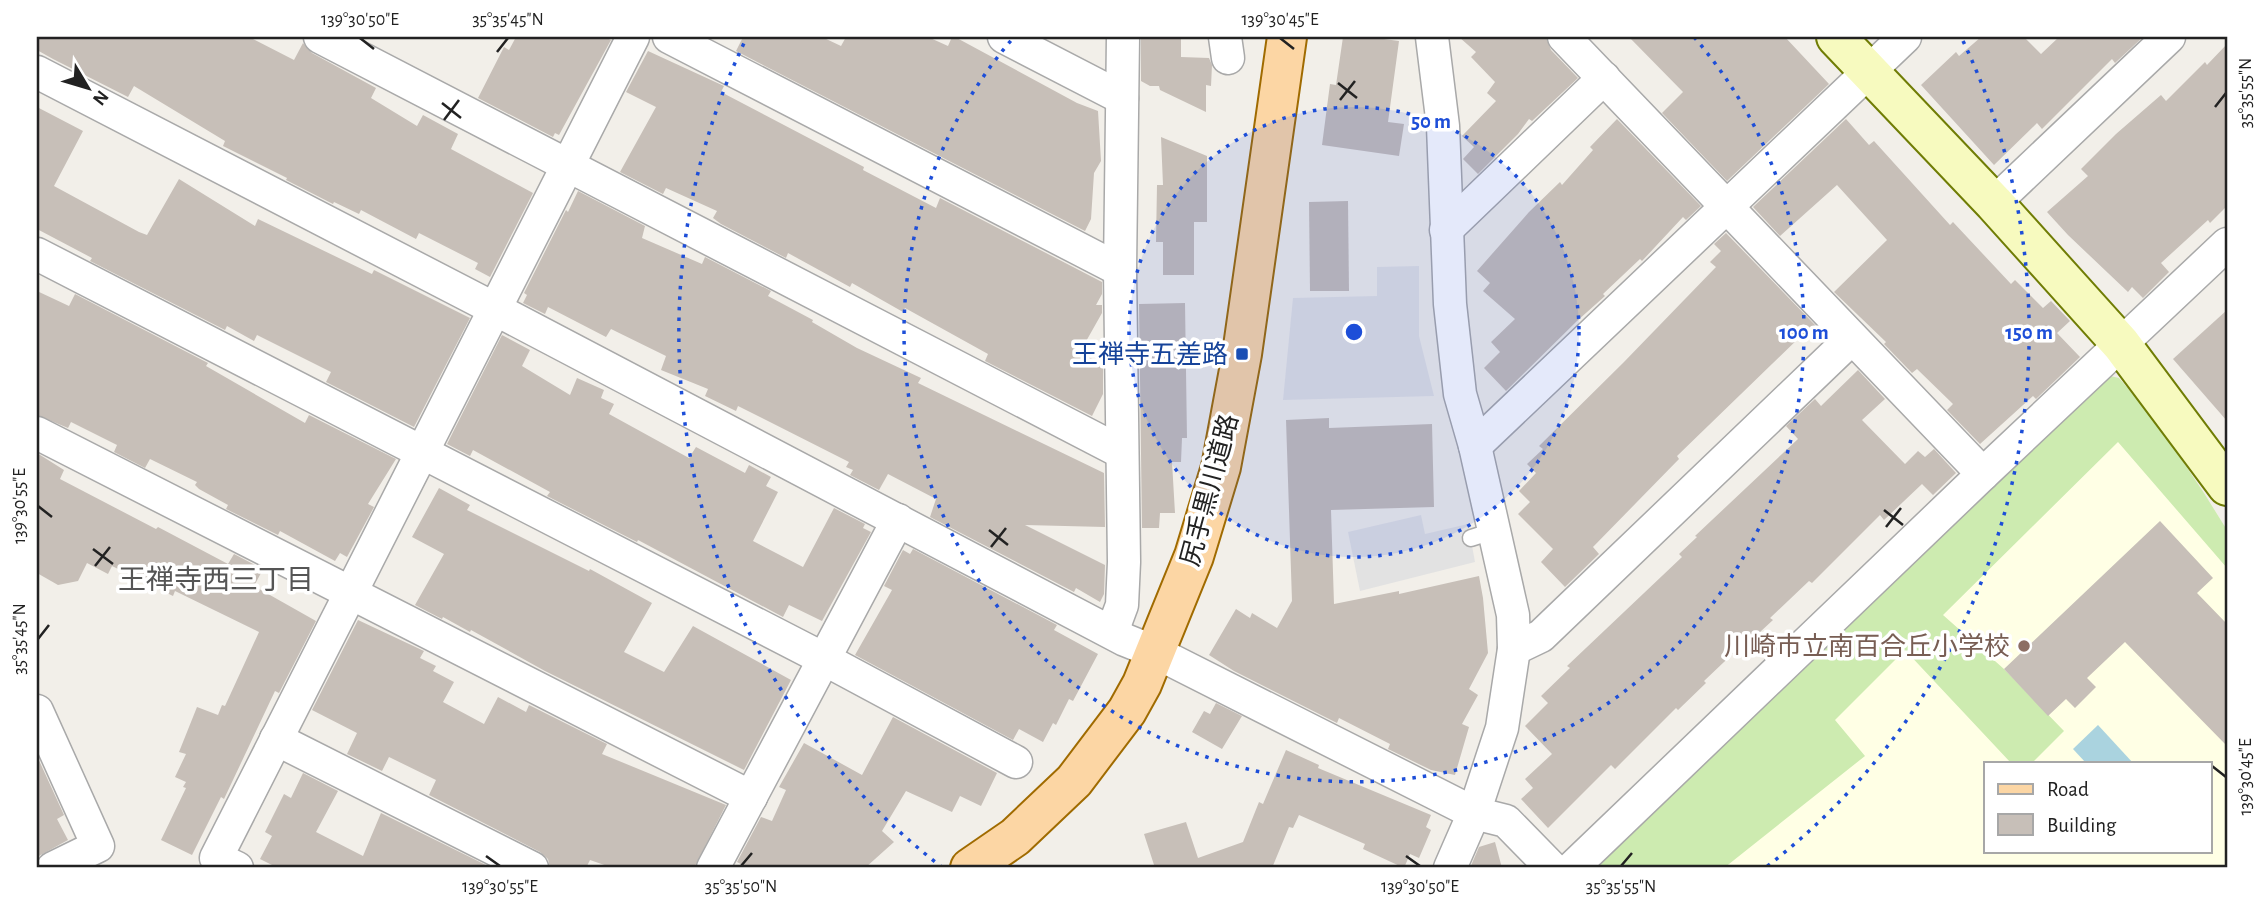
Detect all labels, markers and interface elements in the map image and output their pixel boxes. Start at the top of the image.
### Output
text: 139°30'50"E [321,11,399,29]
text: 35°35'45"N [472,11,544,29]
text: 139°30'45"E [1241,11,1319,29]
north arrow [52,52,122,122]
text: 35°35'55"N [2237,58,2255,128]
text: N [89,86,112,109]
text: 50 m [1411,111,1451,132]
centre of rings [1342,320,1366,344]
text: 100 m [1779,322,1829,343]
text: 150 m [2005,322,2053,343]
place label: 王禅寺五差路 [1072,340,1228,368]
marker: 王禅寺五差路 [1234,346,1250,362]
street label: 尻手黒川道路 [1176,411,1243,569]
text: 139°30'55"E [11,468,29,544]
district label: 王禅寺西三丁目 [118,565,314,595]
text: 35°35'45"N [11,603,29,675]
place label: 川崎市立南百合丘小学校 [1724,632,2010,660]
marker: 川崎市立南百合丘小学校 [2016,638,2032,654]
text: 139°30'45"E [2237,738,2255,816]
legend [1984,762,2212,852]
text: Road [2047,779,2089,800]
text: Building [2047,815,2117,836]
text: 139°30'55"E [462,878,538,896]
text: 35°35'50"N [705,878,777,896]
text: 139°30'50"E [1381,878,1459,896]
text: 35°35'55"N [1586,878,1656,896]

